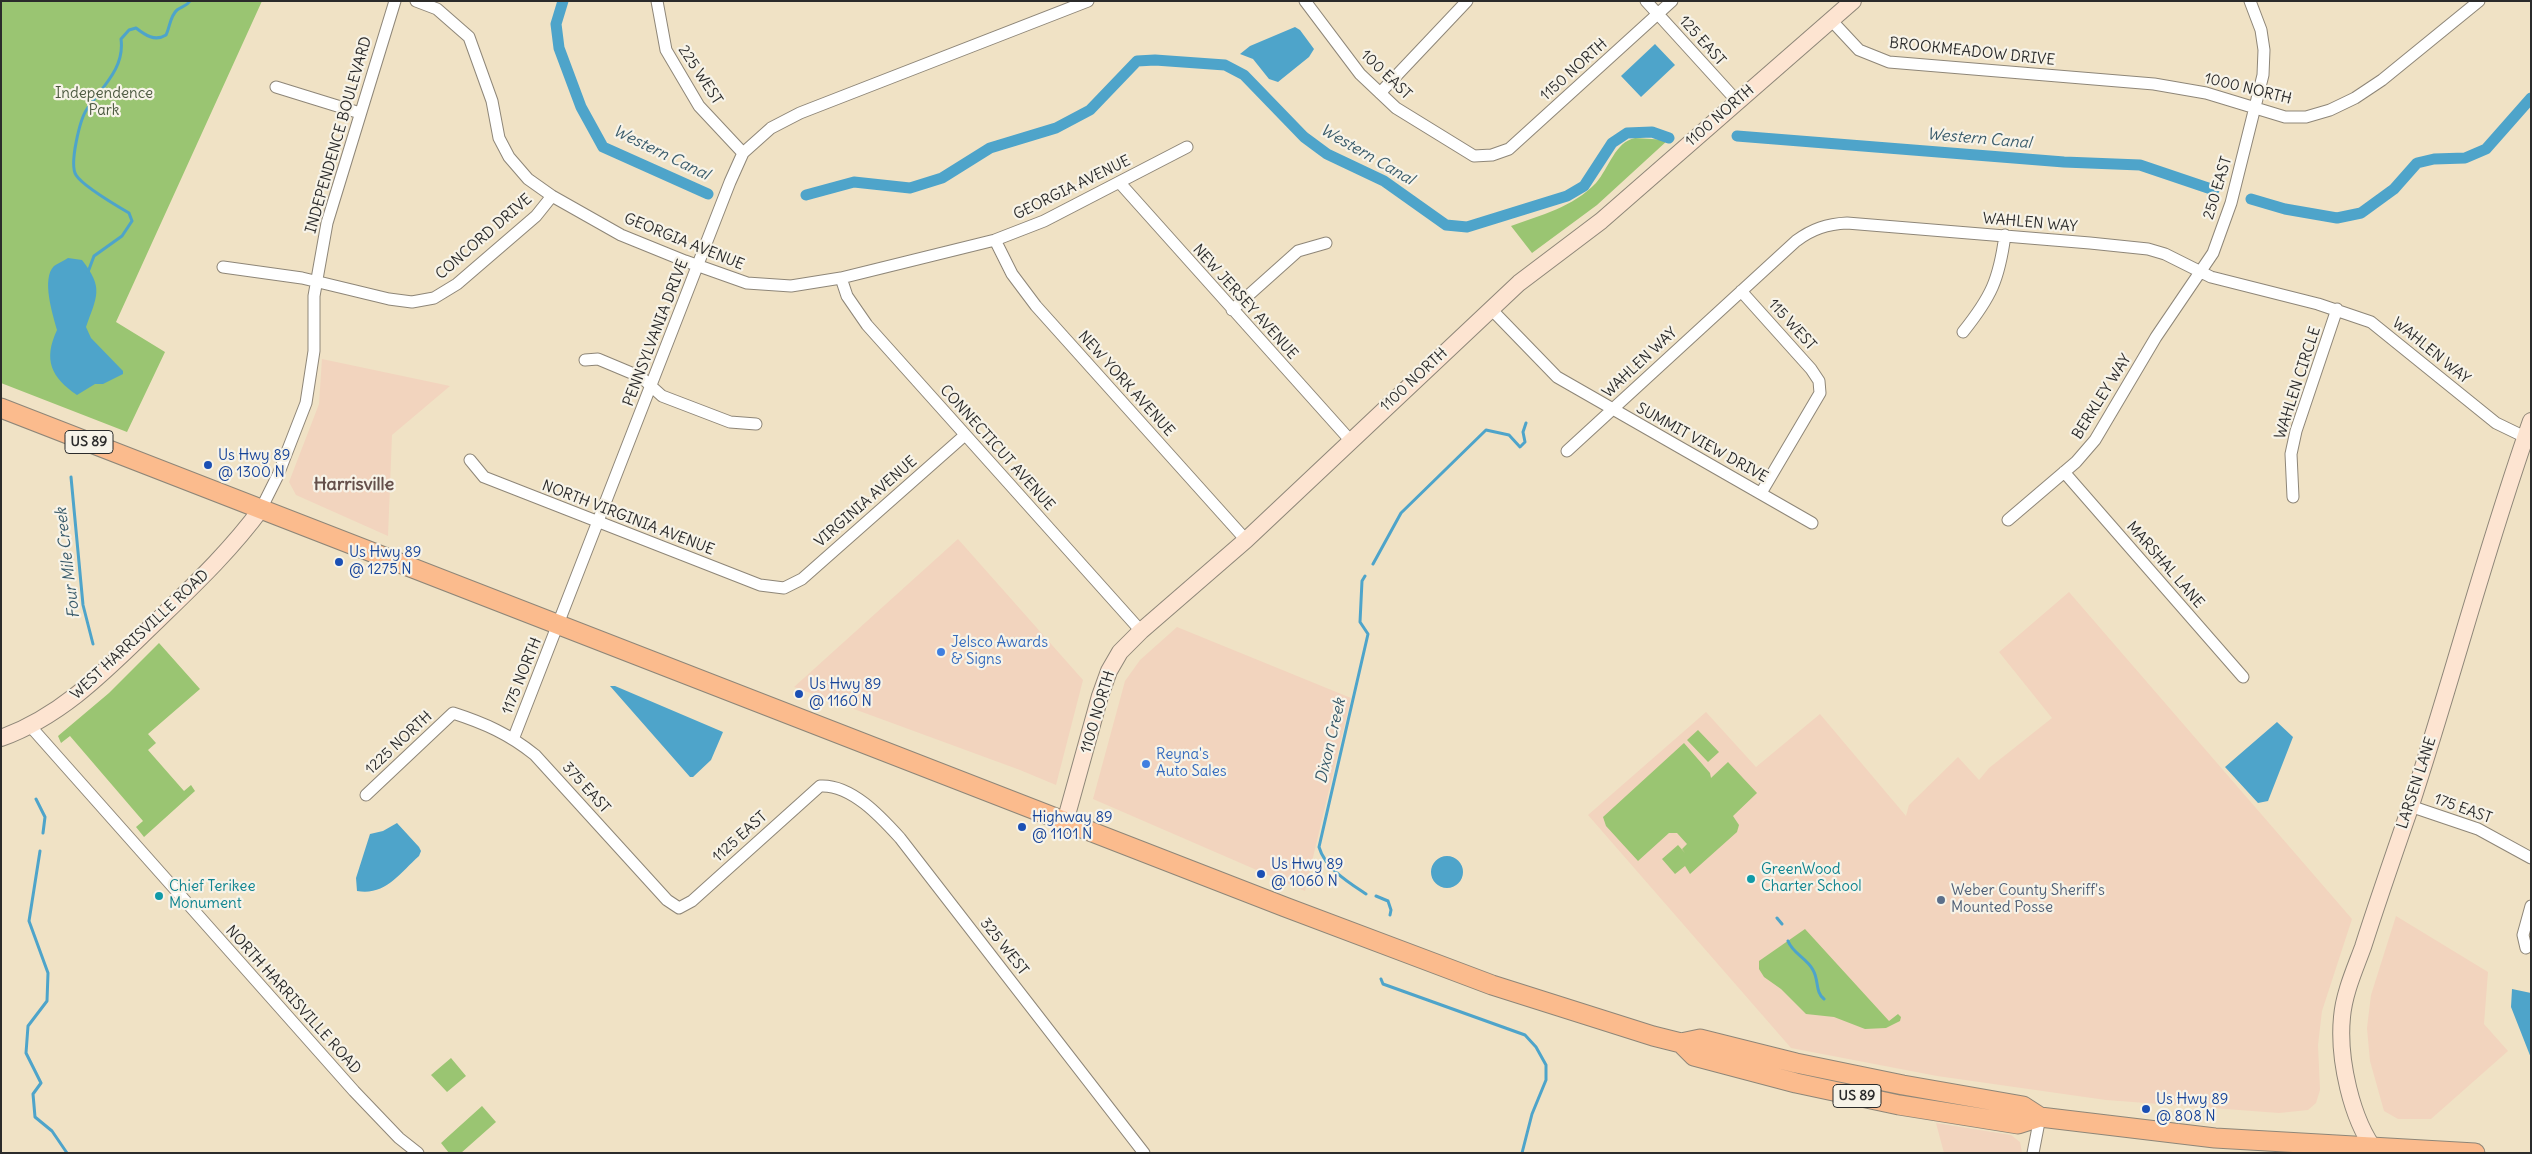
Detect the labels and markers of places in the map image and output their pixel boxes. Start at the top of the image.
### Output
place label: Us Hwy 89 @ 1300 N [218,447,290,482]
marker: Us Hwy 89 @ 1300 N [202,459,214,471]
place label: Us Hwy 89 @ 1275 N [349,544,421,579]
marker: Us Hwy 89 @ 1275 N [333,556,345,568]
place label: Jelsco Awards & Signs [951,634,1048,669]
marker: Jelsco Awards & Signs [935,646,947,658]
place label: Us Hwy 89 @ 1160 N [809,676,881,711]
marker: Us Hwy 89 @ 1160 N [793,688,805,700]
place label: Reyna's Auto Sales [1156,746,1227,781]
marker: Reyna's Auto Sales [1140,758,1152,770]
place label: Highway 89 @ 1101 N [1032,809,1113,844]
marker: Highway 89 @ 1101 N [1016,821,1028,833]
place label: Us Hwy 89 @ 1060 N [1271,856,1343,891]
place label: GreenWood Charter School [1761,861,1862,896]
marker: Us Hwy 89 @ 1060 N [1255,868,1267,880]
marker: GreenWood Charter School [1745,873,1757,885]
place label: Chief Terikee Monument [169,878,256,913]
place label: Weber County Sheriff's Mounted Posse [1951,882,2105,917]
marker: Chief Terikee Monument [153,890,165,902]
marker: Weber County Sheriff's Mounted Posse [1935,894,1947,906]
place label: Us Hwy 89 @ 808 N [2156,1091,2228,1126]
marker: Us Hwy 89 @ 808 N [2140,1103,2152,1115]

